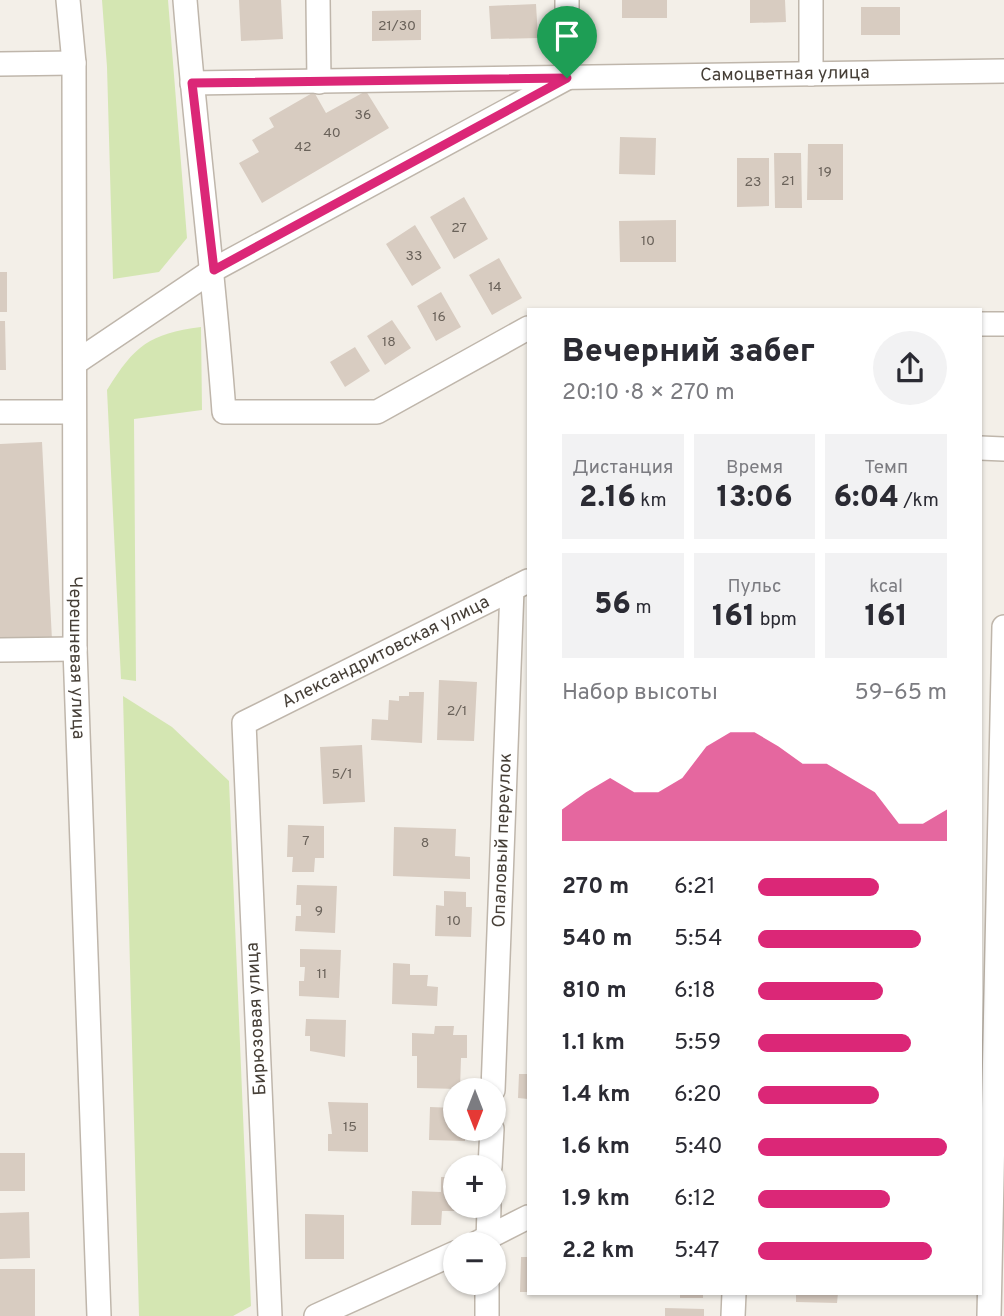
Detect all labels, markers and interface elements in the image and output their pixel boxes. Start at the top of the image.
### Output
pin [537,6,597,78]
icon: arrive [548,17,586,55]
house number: 21/30 [378,18,416,35]
street label: Самоцветная улица [700,61,870,87]
house number: 36 [355,107,371,124]
house number: 40 [323,125,341,142]
house number: 42 [294,139,312,156]
house number: 19 [818,164,832,181]
house number: 21 [781,173,795,190]
house number: 23 [745,174,762,191]
house number: 27 [451,220,467,237]
house number: 10 [641,233,655,250]
house number: 33 [406,248,422,265]
house number: 14 [488,279,502,296]
house number: 16 [432,309,446,326]
button: share [873,331,947,405]
text: Вечерний забег [562,333,815,373]
house number: 18 [382,334,396,351]
text: 20:10 · 8 × 270 m [562,379,735,408]
text: Дистанция [572,456,673,480]
text: Время [726,456,783,480]
text: Темп [864,456,908,480]
text: 2.16 [579,480,636,517]
text: 13:06 [716,480,793,517]
text: 6:04 [833,480,899,517]
text: km [636,489,667,513]
text: /km [899,489,939,513]
text: Пульс [727,575,782,599]
text: kcal [869,575,903,599]
street label: Черешневая улица [63,576,90,740]
text: 56 [594,587,631,624]
street label: Александритовская улица [278,591,493,714]
text: m [631,596,652,620]
text: 161 [712,599,755,636]
text: 161 [865,599,908,636]
text: bpm [755,608,797,632]
text: Набор высоты [562,679,718,708]
text: 59–65 m [855,679,947,708]
house number: 2/1 [447,703,467,720]
street label: Опаловый переулок [488,752,517,928]
house number: 5/1 [332,766,352,783]
house number: 7 [302,833,310,850]
house number: 8 [421,835,429,852]
text: 270 m [562,873,629,902]
text: 6:21 [674,873,716,902]
house number: 9 [315,903,323,920]
house number: 10 [447,913,461,930]
text: 540 m [562,925,632,954]
text: 5:54 [674,925,722,954]
street label: Бирюзовая улица [242,942,272,1096]
house number: 11 [317,966,327,983]
text: 810 m [562,977,627,1006]
text: 6:18 [674,977,716,1006]
text: 1.1 km [562,1029,625,1058]
text: 5:59 [674,1029,721,1058]
north arrow [443,1078,506,1141]
map controls [443,1078,506,1295]
text: 1.4 km [562,1081,630,1110]
text: 6:20 [674,1081,722,1110]
house number: 15 [343,1119,357,1136]
text: 1.6 km [562,1133,630,1162]
text: 5:40 [674,1133,723,1162]
button: + [443,1155,506,1218]
text: 1.9 km [562,1185,630,1214]
text: 6:12 [674,1185,716,1214]
button: − [443,1232,506,1295]
text: 2.2 km [562,1237,635,1266]
text: 5:47 [674,1237,720,1266]

